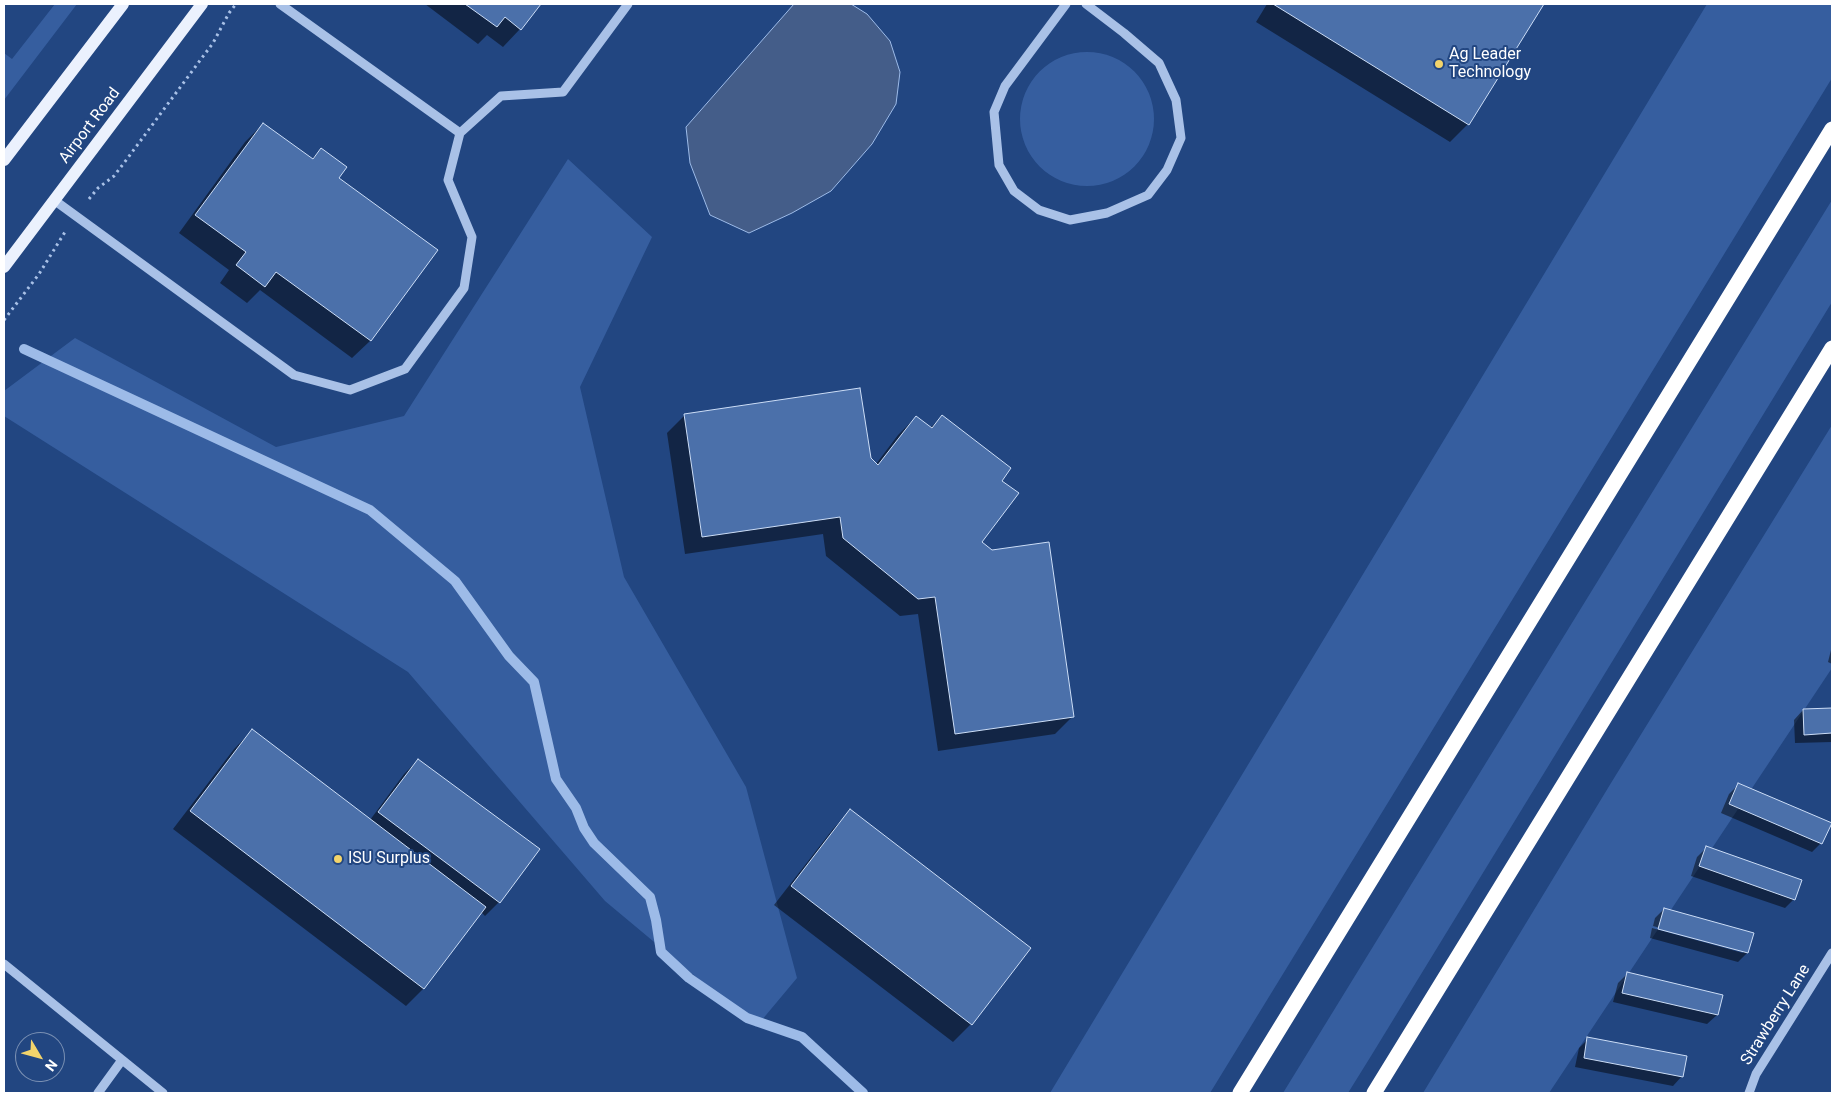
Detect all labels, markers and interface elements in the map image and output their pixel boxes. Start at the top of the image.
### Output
place label: Ag Leader Technology [1449,45,1531,83]
marker: Ag Leader Technology [1433,58,1445,70]
street label: Airport Road [55,84,125,168]
place label: ISU Surplus [348,849,430,869]
marker: ISU Surplus [332,853,344,865]
street label: Strawberry Lane [1737,961,1815,1069]
north arrow [15,1032,65,1082]
text: N [42,1057,61,1074]

